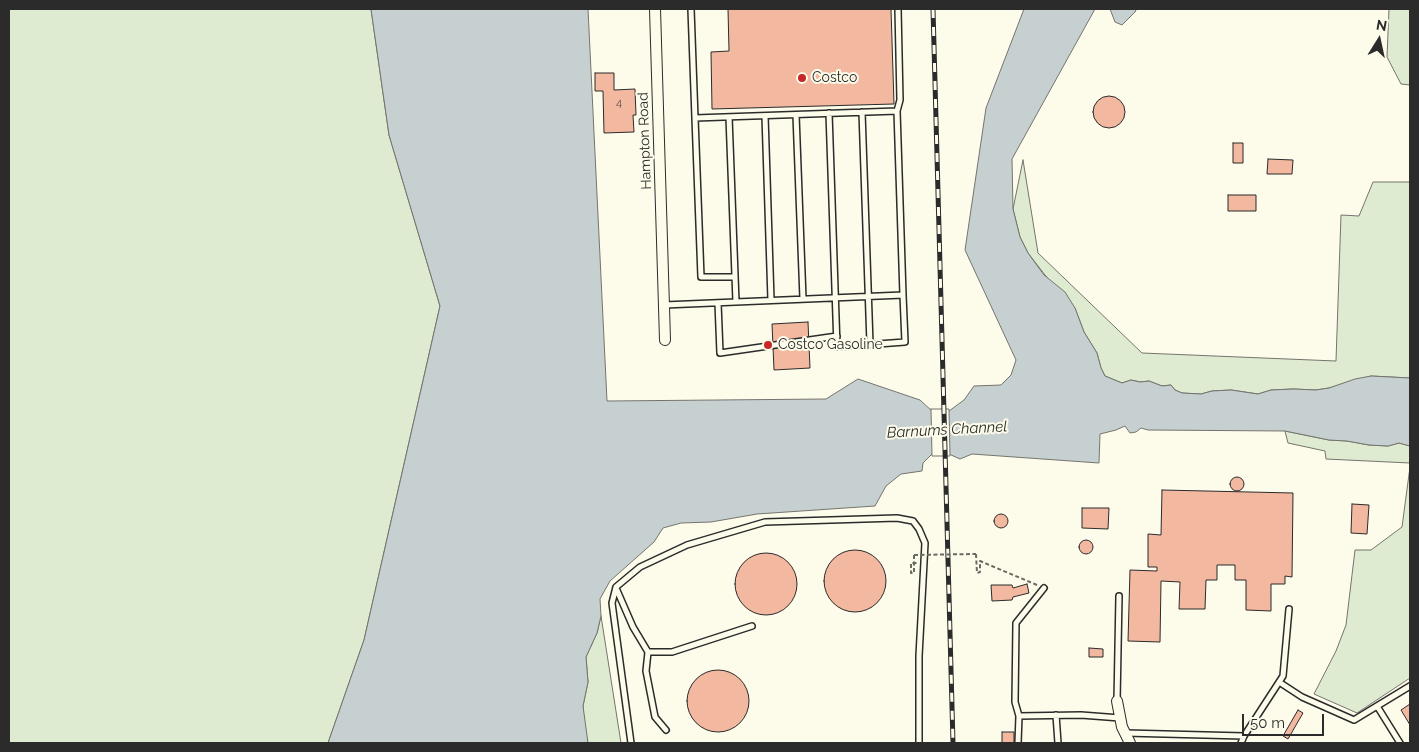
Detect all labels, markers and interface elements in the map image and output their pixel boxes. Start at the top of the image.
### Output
north arrow [1354,15,1404,65]
text: N [1375,16,1388,34]
place label: Costco [812,70,857,86]
marker: Costco [796,72,808,84]
street label: Hampton Road [635,92,655,190]
house number: 4 [616,96,622,110]
place label: Costco Gasoline [778,337,883,353]
marker: Costco Gasoline [762,339,774,351]
water label: Barnums Channel [886,418,1008,442]
scale bar [1244,704,1326,736]
text: 50 m [1250,714,1285,732]

